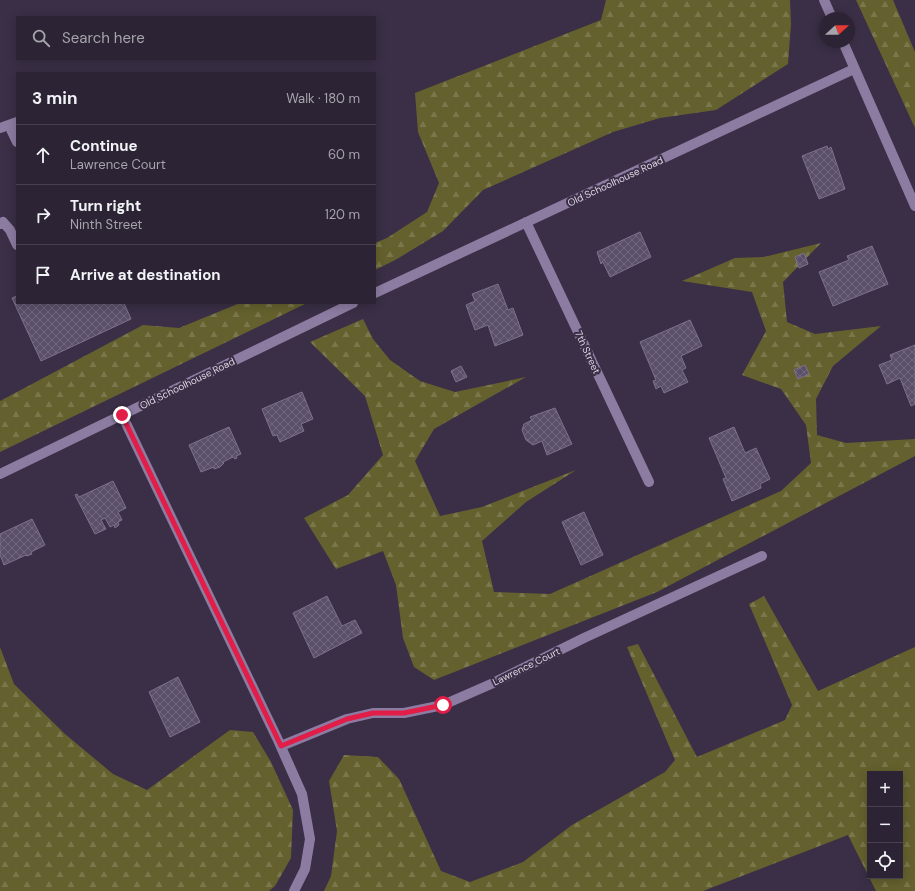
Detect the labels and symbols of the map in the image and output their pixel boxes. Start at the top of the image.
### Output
north arrow [819,12,855,48]
street label: Old Schoolhouse Road [565,154,665,209]
street label: 7th Street [572,329,603,376]
street label: Old Schoolhouse Road [137,355,237,412]
route end [113,406,131,424]
street label: Lawrence Court [490,644,562,688]
route start [434,696,452,714]

